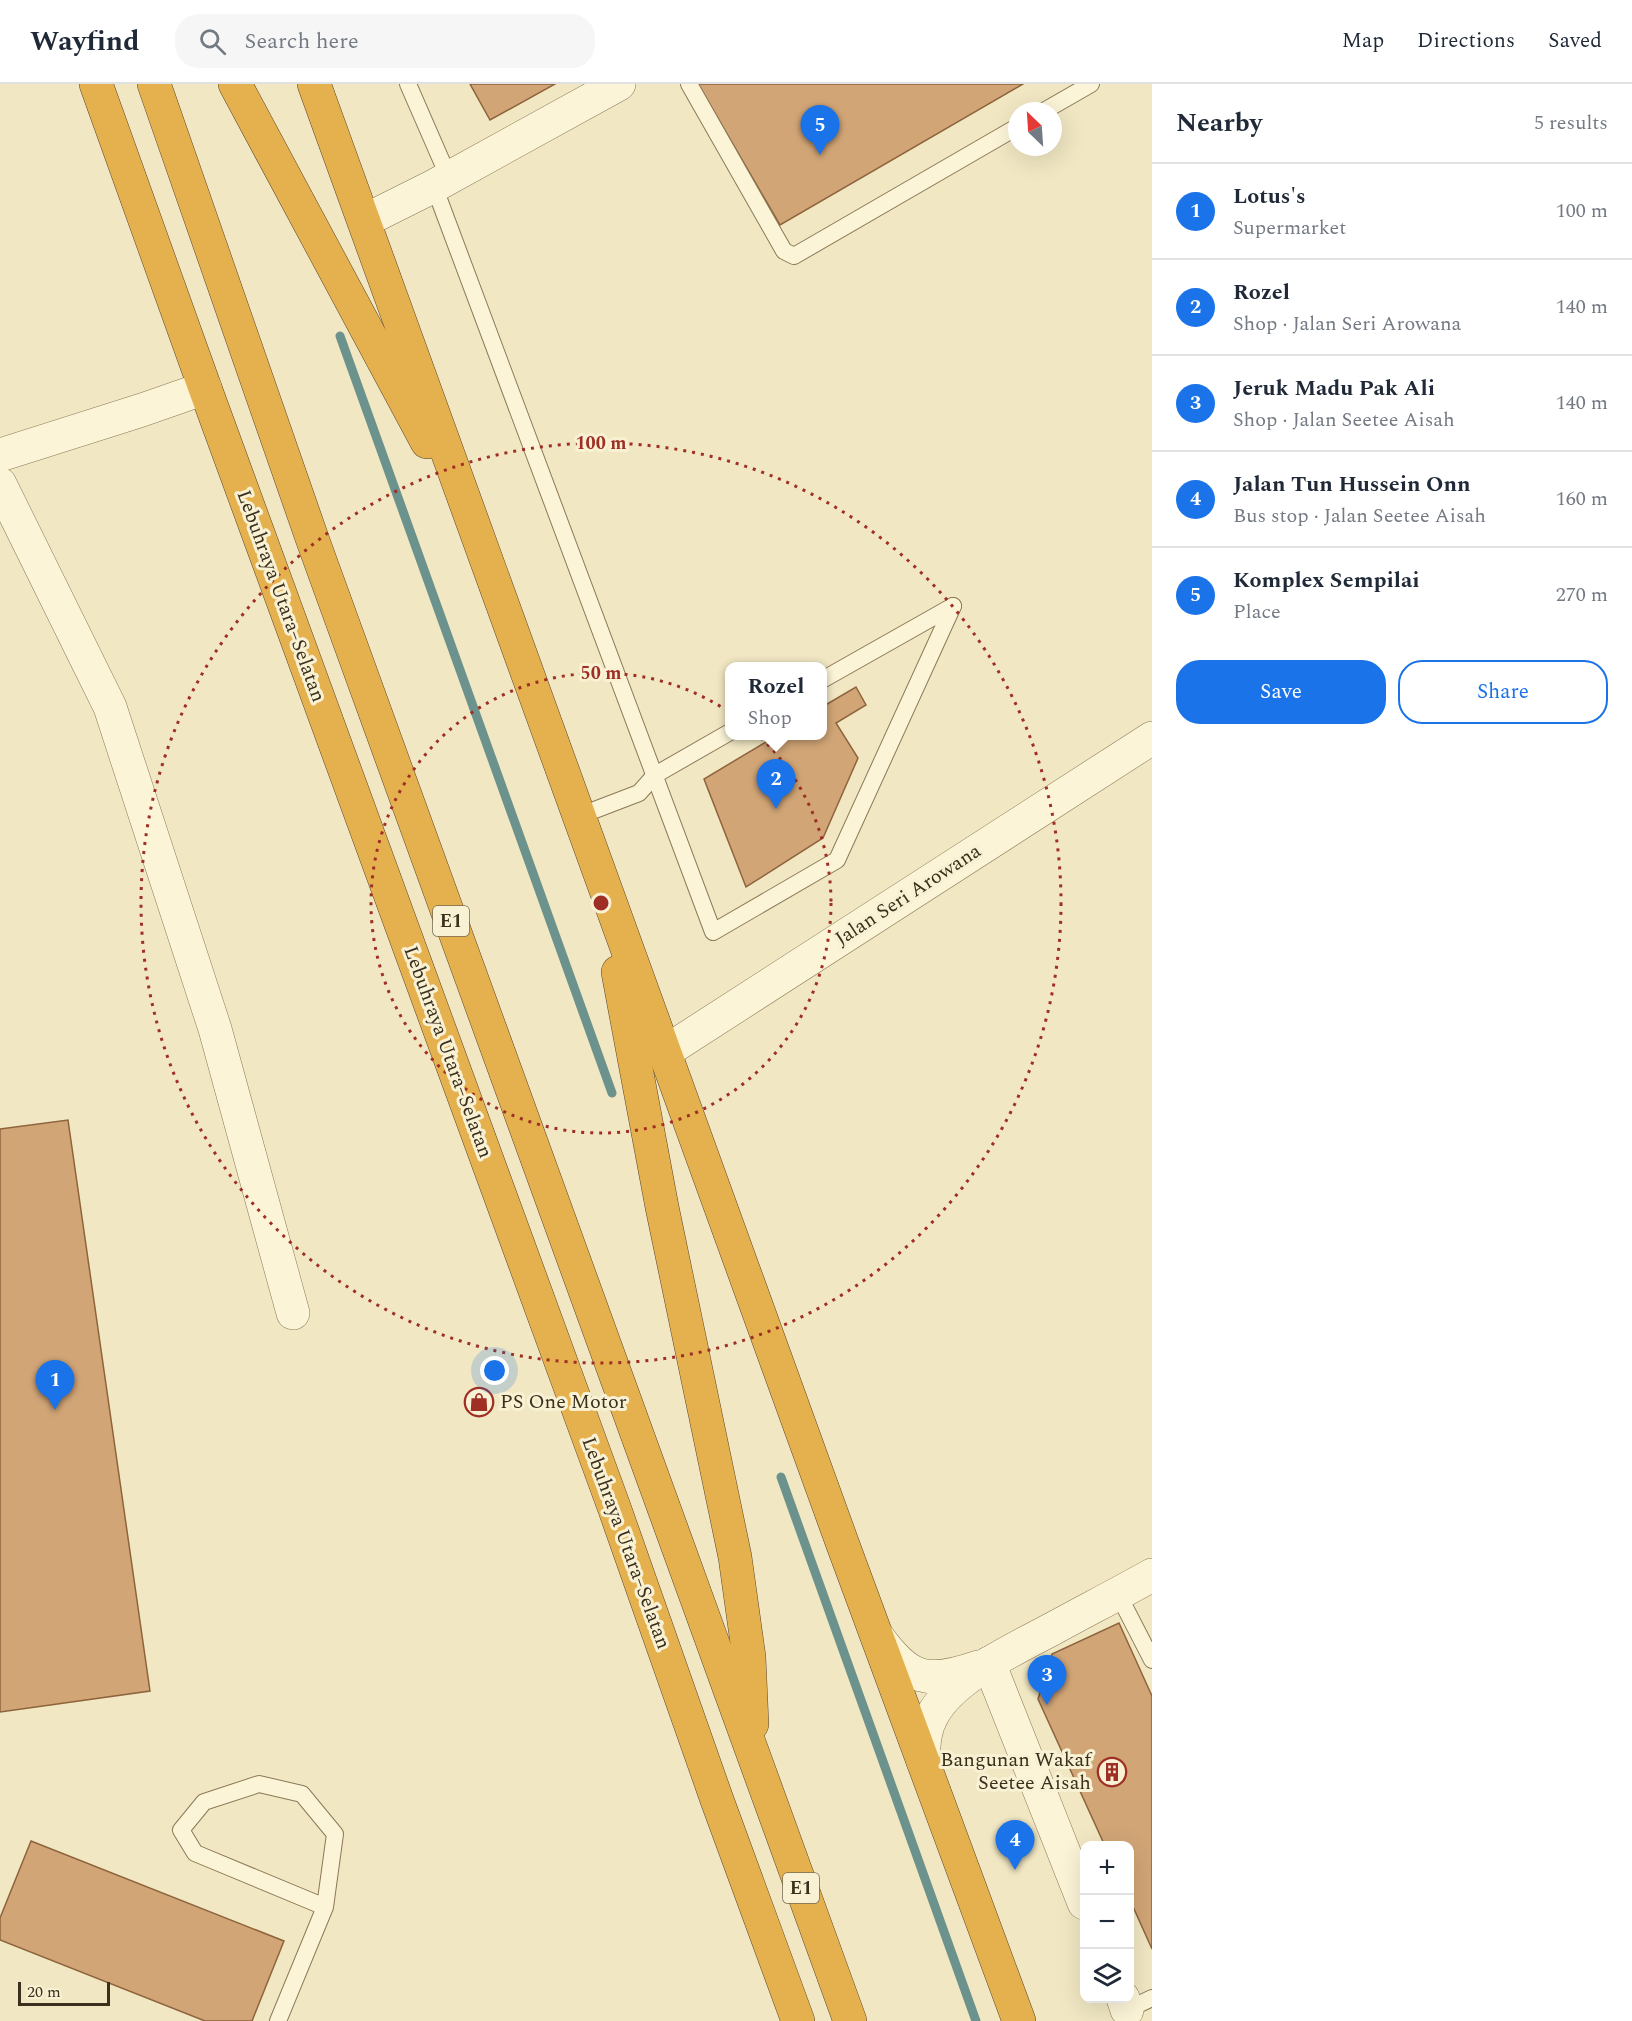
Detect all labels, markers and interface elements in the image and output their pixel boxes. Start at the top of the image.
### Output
search box [175,14,595,68]
text: Wayfind [30,20,139,63]
icon: search [196,25,229,58]
text: Search here [244,25,359,58]
text: Map [1342,25,1384,57]
text: Directions [1417,25,1515,57]
text: Saved [1548,25,1602,57]
north arrow [1008,102,1062,156]
text: Nearby [1176,103,1262,143]
pin: 5 [800,106,840,155]
text: 5 results [1534,108,1608,138]
text: Lotus's [1233,180,1306,213]
text: 1 [1190,196,1201,226]
text: 100 m [1556,196,1608,226]
text: Supermarket [1233,213,1346,243]
text: Rozel [1233,276,1290,309]
text: 2 [1190,292,1201,322]
text: 140 m [1556,292,1608,322]
text: Shop · Jalan Seri Arowana [1233,309,1461,339]
text: Jeruk Madu Pak Ali [1233,372,1435,405]
text: 3 [1190,388,1201,418]
text: 140 m [1556,388,1608,418]
text: Shop · Jalan Seetee Aisah [1233,405,1455,435]
text: 100 m [575,430,627,457]
text: Jalan Tun Hussein Onn [1233,468,1471,501]
text: 4 [1190,484,1201,514]
text: 160 m [1556,484,1608,514]
street label: Lebuhraya Utara–Selatan [229,486,333,706]
text: Bus stop · Jalan Seetee Aisah [1233,501,1486,531]
text: Komplex Sempilai [1233,564,1420,597]
text: 5 [1190,580,1201,610]
text: 270 m [1556,580,1608,610]
text: Place [1233,597,1281,627]
text: 50 m [581,660,621,687]
button: Save [1176,660,1386,724]
button: Share [1398,660,1608,724]
popup [725,662,827,740]
text: Rozel [748,670,804,703]
text: Shop [748,703,792,733]
pin: 2 [756,760,796,809]
street label: Jalan Seri Arowana [829,836,987,954]
centre of rings [591,893,611,913]
road number: E1 [433,906,469,936]
street label: Lebuhraya Utara–Selatan [396,942,500,1162]
your location [480,1356,509,1385]
pin: 1 [36,1360,74,1410]
shop icon: PS One Motor [463,1386,495,1418]
place label: PS One Motor [500,1387,627,1417]
street label: Lebuhraya Utara–Selatan [574,1433,678,1653]
pin: 3 [1028,1656,1066,1705]
place label: Bangunan Wakaf Seetee Aisah [940,1745,1093,1798]
building icon: Bangunan Wakaf Seetee Aisah [1096,1756,1128,1788]
pin: 4 [996,1820,1034,1870]
map controls [1080,1841,1134,2003]
button: + [1080,1841,1134,1895]
road number: E1 [783,1873,819,1903]
button: − [1080,1895,1134,1949]
button: layers [1080,1949,1134,2003]
scale bar [18,1979,110,2006]
text: 20 m [27,1980,61,2004]

